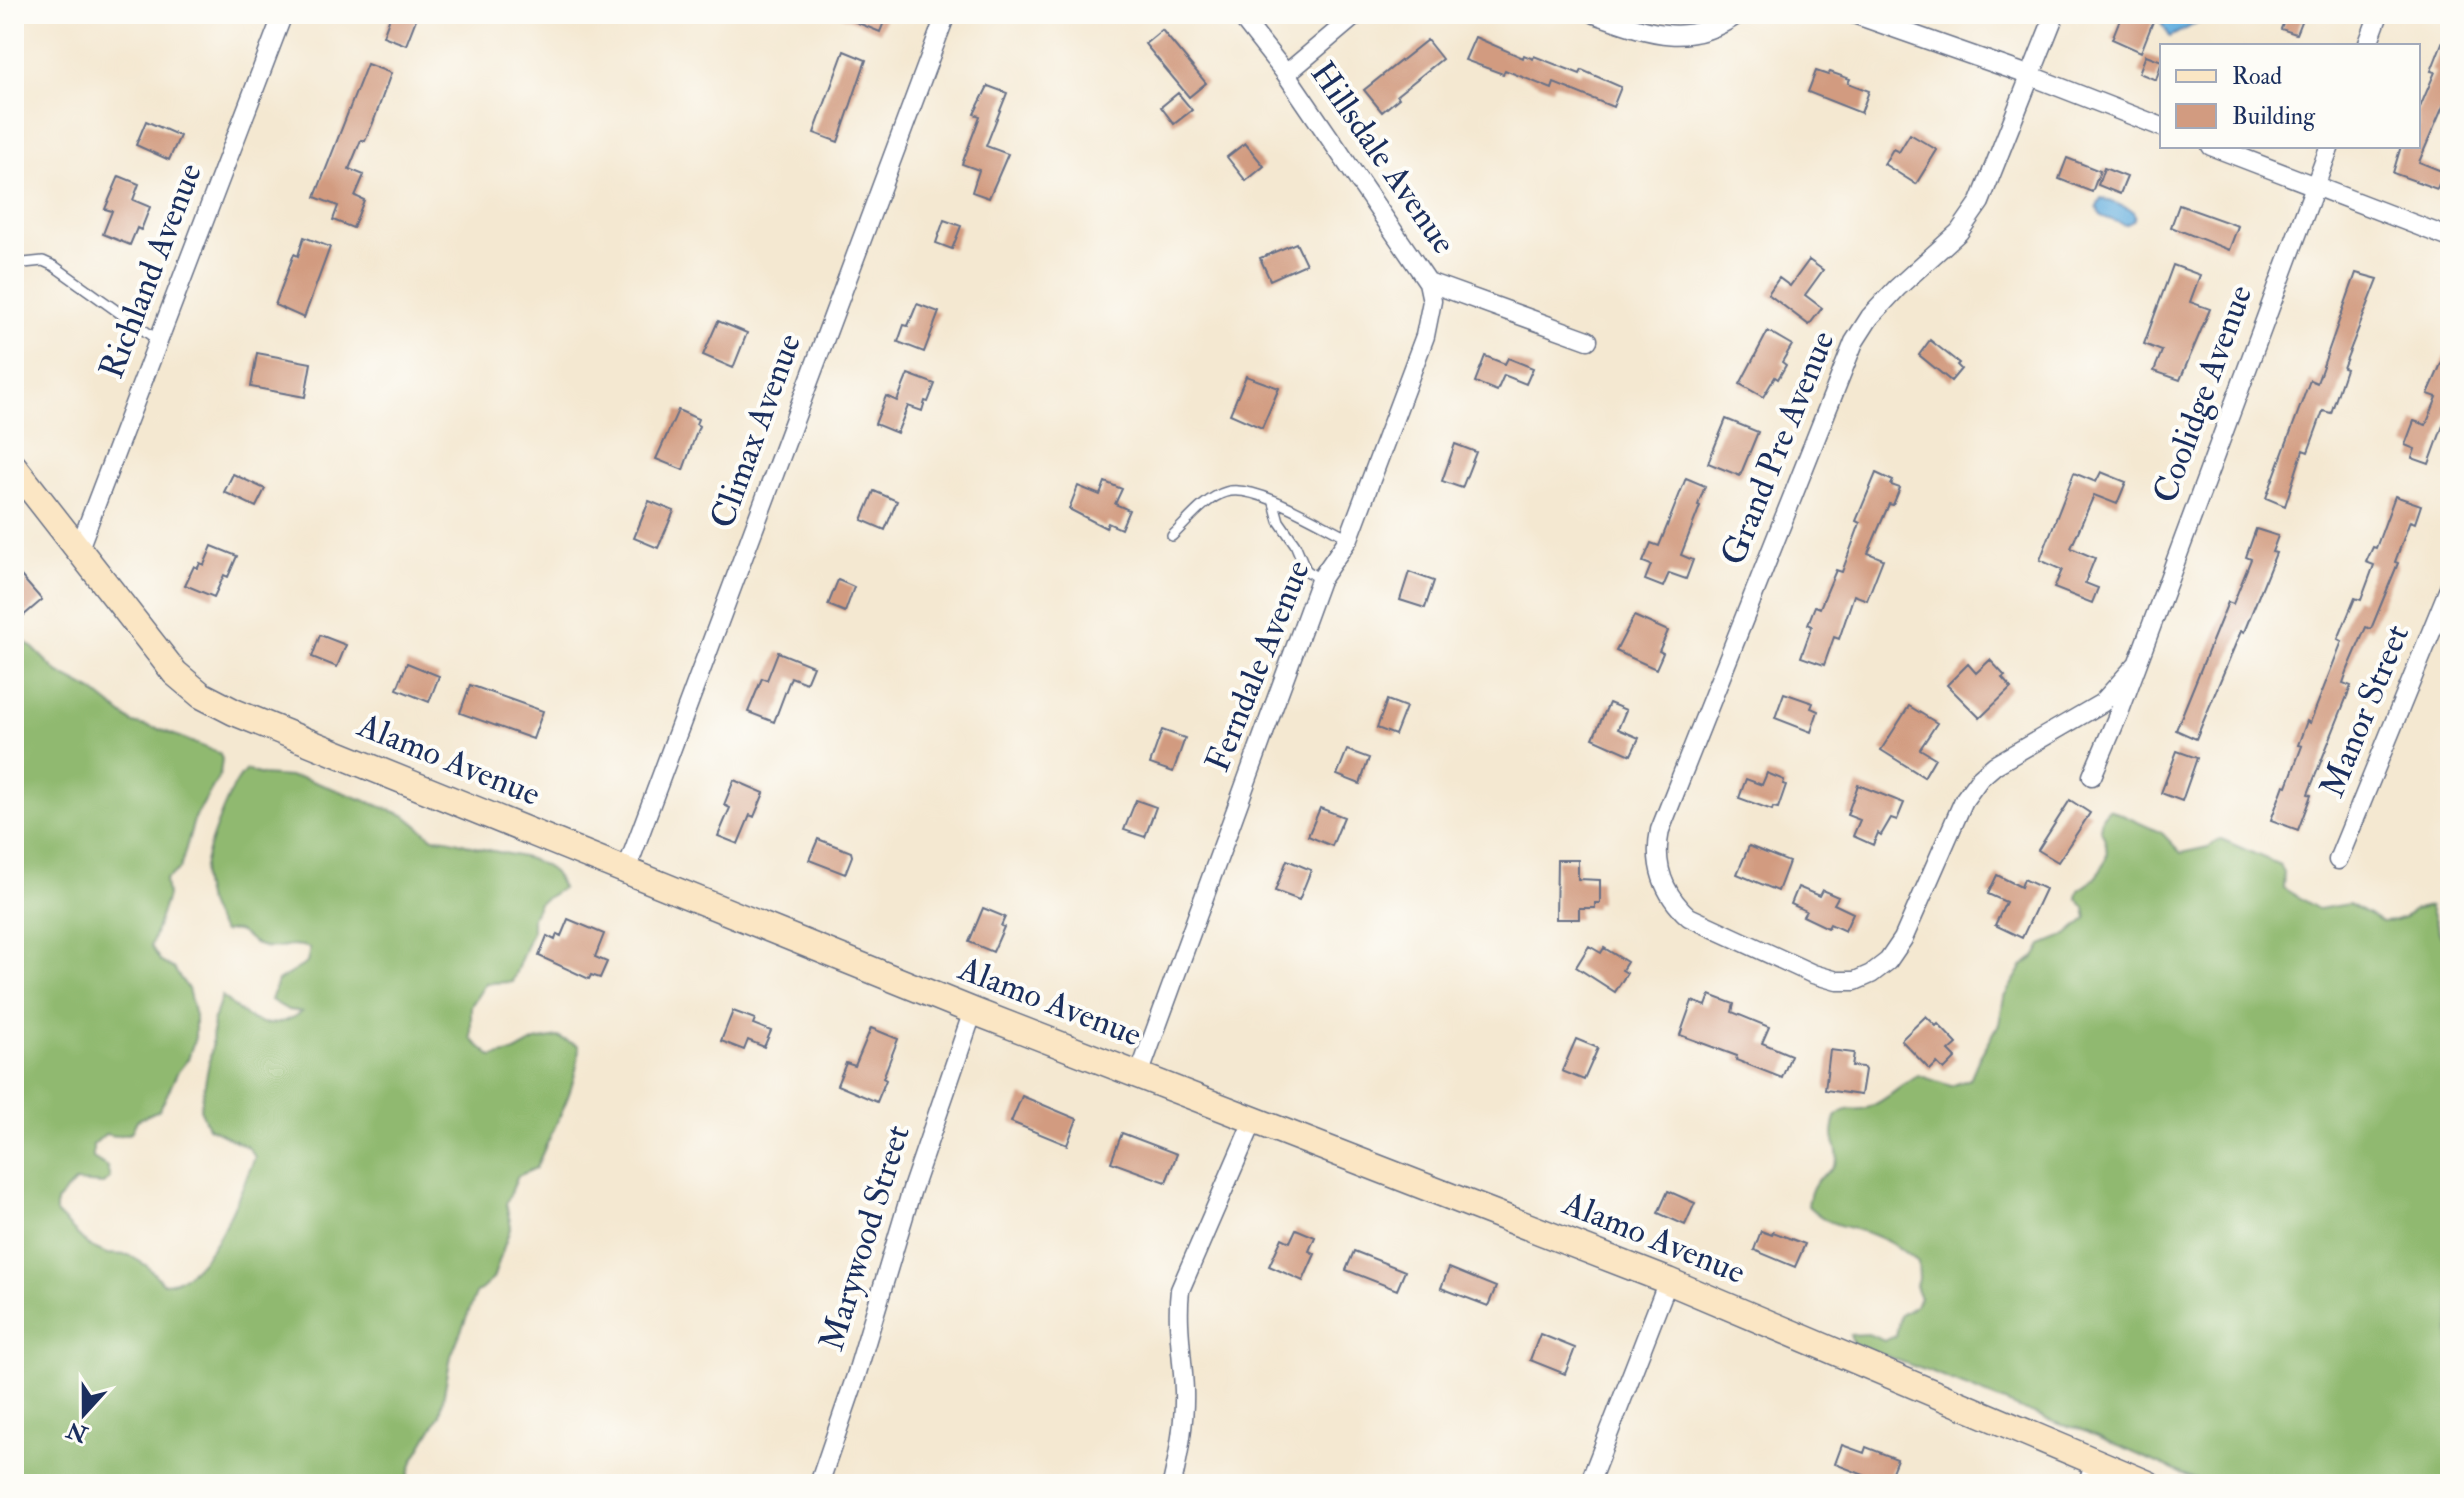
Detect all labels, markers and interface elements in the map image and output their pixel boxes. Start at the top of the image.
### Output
legend [2160,44,2420,148]
street label: Hillsdale Avenue [1301,53,1465,263]
text: Road [2232,61,2282,92]
text: Building [2232,101,2316,132]
street label: Richland Avenue [90,157,212,385]
street label: Coolidge Avenue [2144,279,2262,509]
street label: Grand Pre Avenue [1712,325,1844,571]
street label: Climax Avenue [701,328,811,534]
street label: Ferndale Avenue [1196,554,1320,778]
street label: Manor Street [2311,618,2419,804]
street label: Alamo Avenue [351,704,546,816]
street label: Alamo Avenue [952,947,1148,1057]
street label: Marywood Street [810,1120,920,1356]
street label: Alamo Avenue [1556,1182,1751,1294]
north arrow [44,1374,124,1454]
text: N [63,1415,92,1449]

